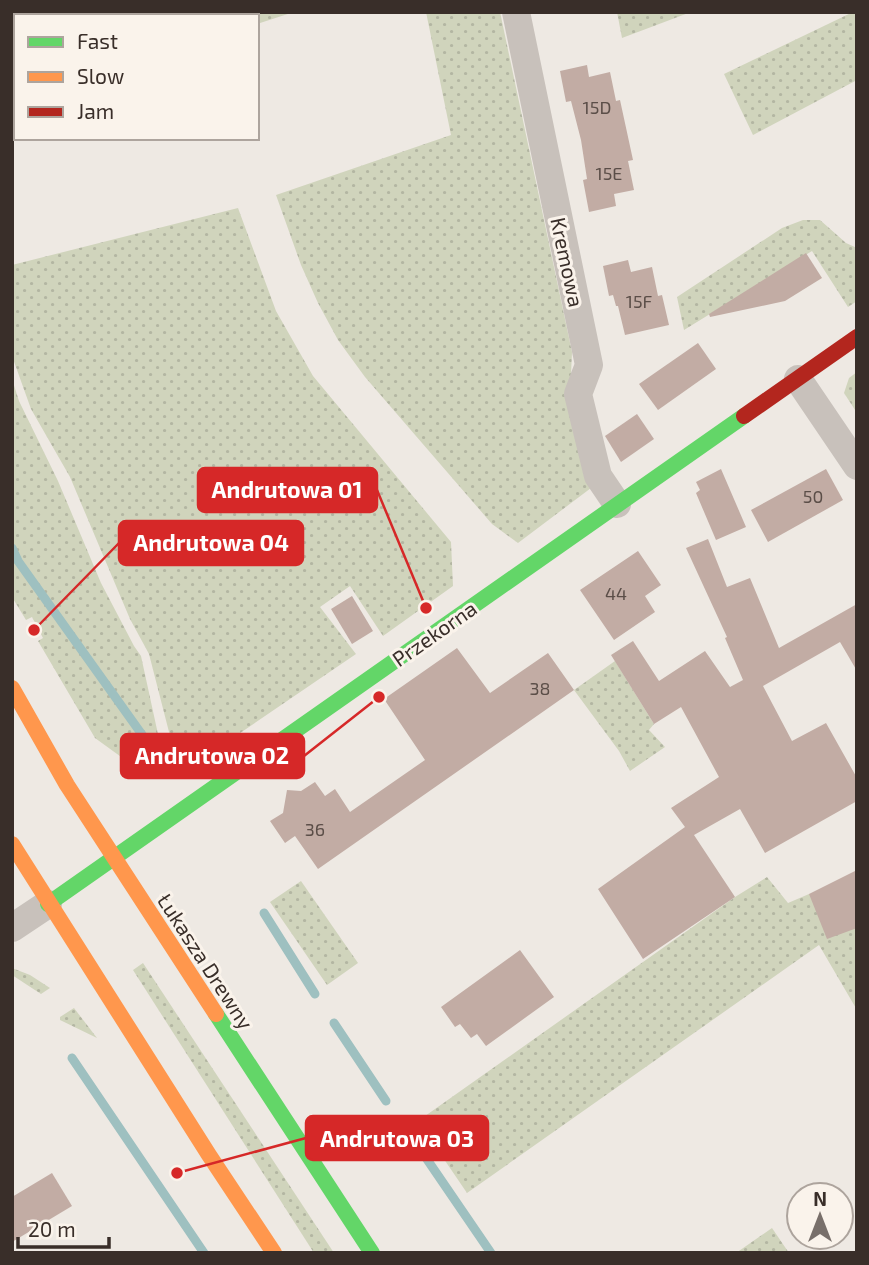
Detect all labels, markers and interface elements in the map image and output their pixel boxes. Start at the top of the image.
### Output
legend [14,14,259,140]
text: Fast [77,28,118,53]
text: Slow [77,63,124,88]
house number: 15D [583,96,611,118]
text: Jam [77,98,114,123]
house number: 15E [596,162,622,184]
street label: Kremowa [546,215,590,309]
house number: 15F [626,290,653,312]
callout: Andrutowa 01 [198,468,377,512]
text: Andrutowa 01 [212,475,362,503]
house number: 50 [803,485,823,507]
callout: Andrutowa 04 [119,521,303,565]
text: Andrutowa 04 [133,528,289,556]
house number: 44 [605,582,627,604]
street label: Przekorna [387,595,481,671]
house number: 38 [530,677,550,699]
callout: Andrutowa 02 [121,734,304,778]
text: Andrutowa 02 [135,741,289,769]
house number: 36 [305,818,325,840]
street label: Łukasza Drewny [153,888,259,1034]
callout: Andrutowa 03 [306,1116,488,1160]
text: Andrutowa 03 [320,1124,474,1152]
north arrow [785,1181,855,1251]
text: N [813,1187,827,1210]
scale bar [18,1206,108,1250]
text: 20 m [28,1216,76,1241]

